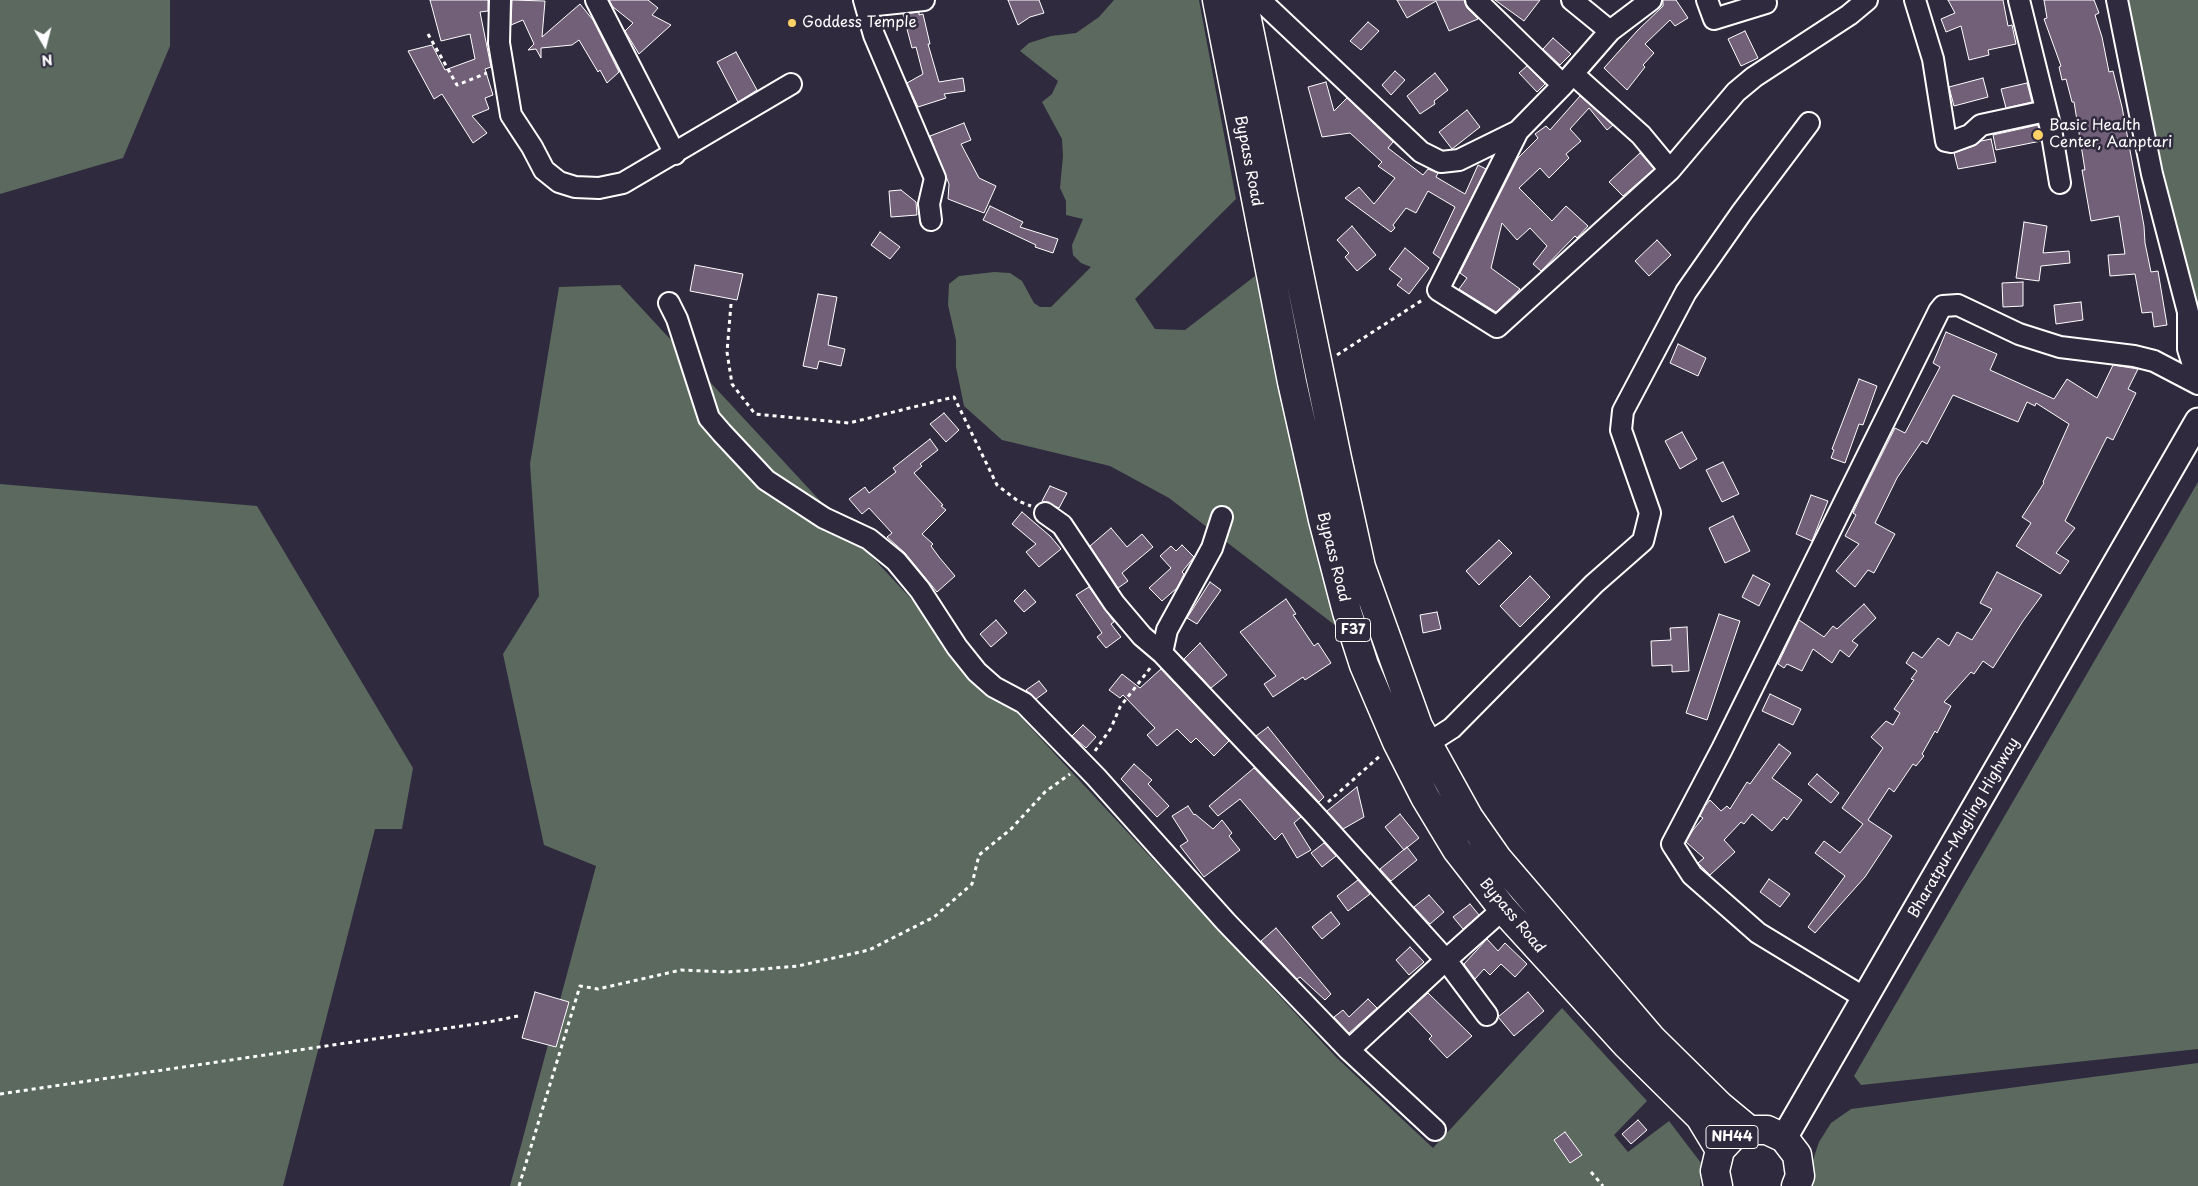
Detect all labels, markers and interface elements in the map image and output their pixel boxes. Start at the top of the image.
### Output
place label: Goddess Temple [802,14,917,32]
marker: Goddess Temple [786,17,798,29]
north arrow [20,20,70,70]
text: N [40,49,54,72]
street label: Bypass Road [1230,114,1266,208]
place label: Basic Health Center, Aanptari [2049,117,2172,152]
marker: Basic Health Center, Aanptari [2031,128,2045,142]
street label: Bypass Road [1313,510,1353,604]
road number: F37 [1336,618,1370,642]
street label: Bharatpur-Mugling Highway [1905,735,2023,921]
street label: Bypass Road [1476,875,1548,957]
road number: NH44 [1706,1126,1758,1148]

